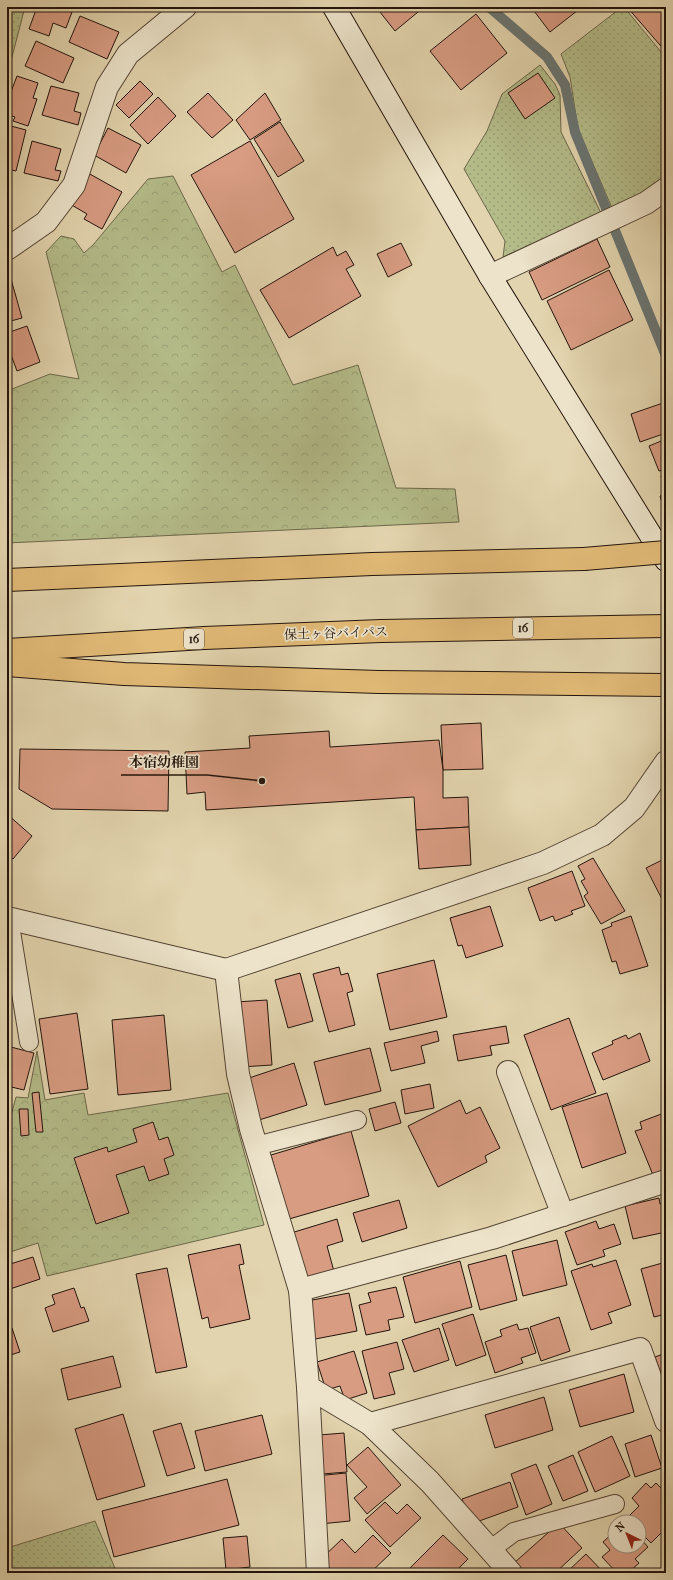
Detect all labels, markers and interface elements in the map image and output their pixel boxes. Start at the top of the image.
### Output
road number: 16 [513,618,533,638]
street label: 保土ヶ谷バイパス [284,624,388,642]
road number: 16 [184,629,204,649]
callout: 本宿幼稚園 [121,749,207,775]
text: 本宿幼稚園 [129,754,199,771]
north arrow [607,1514,647,1554]
text: N [613,1519,628,1535]

